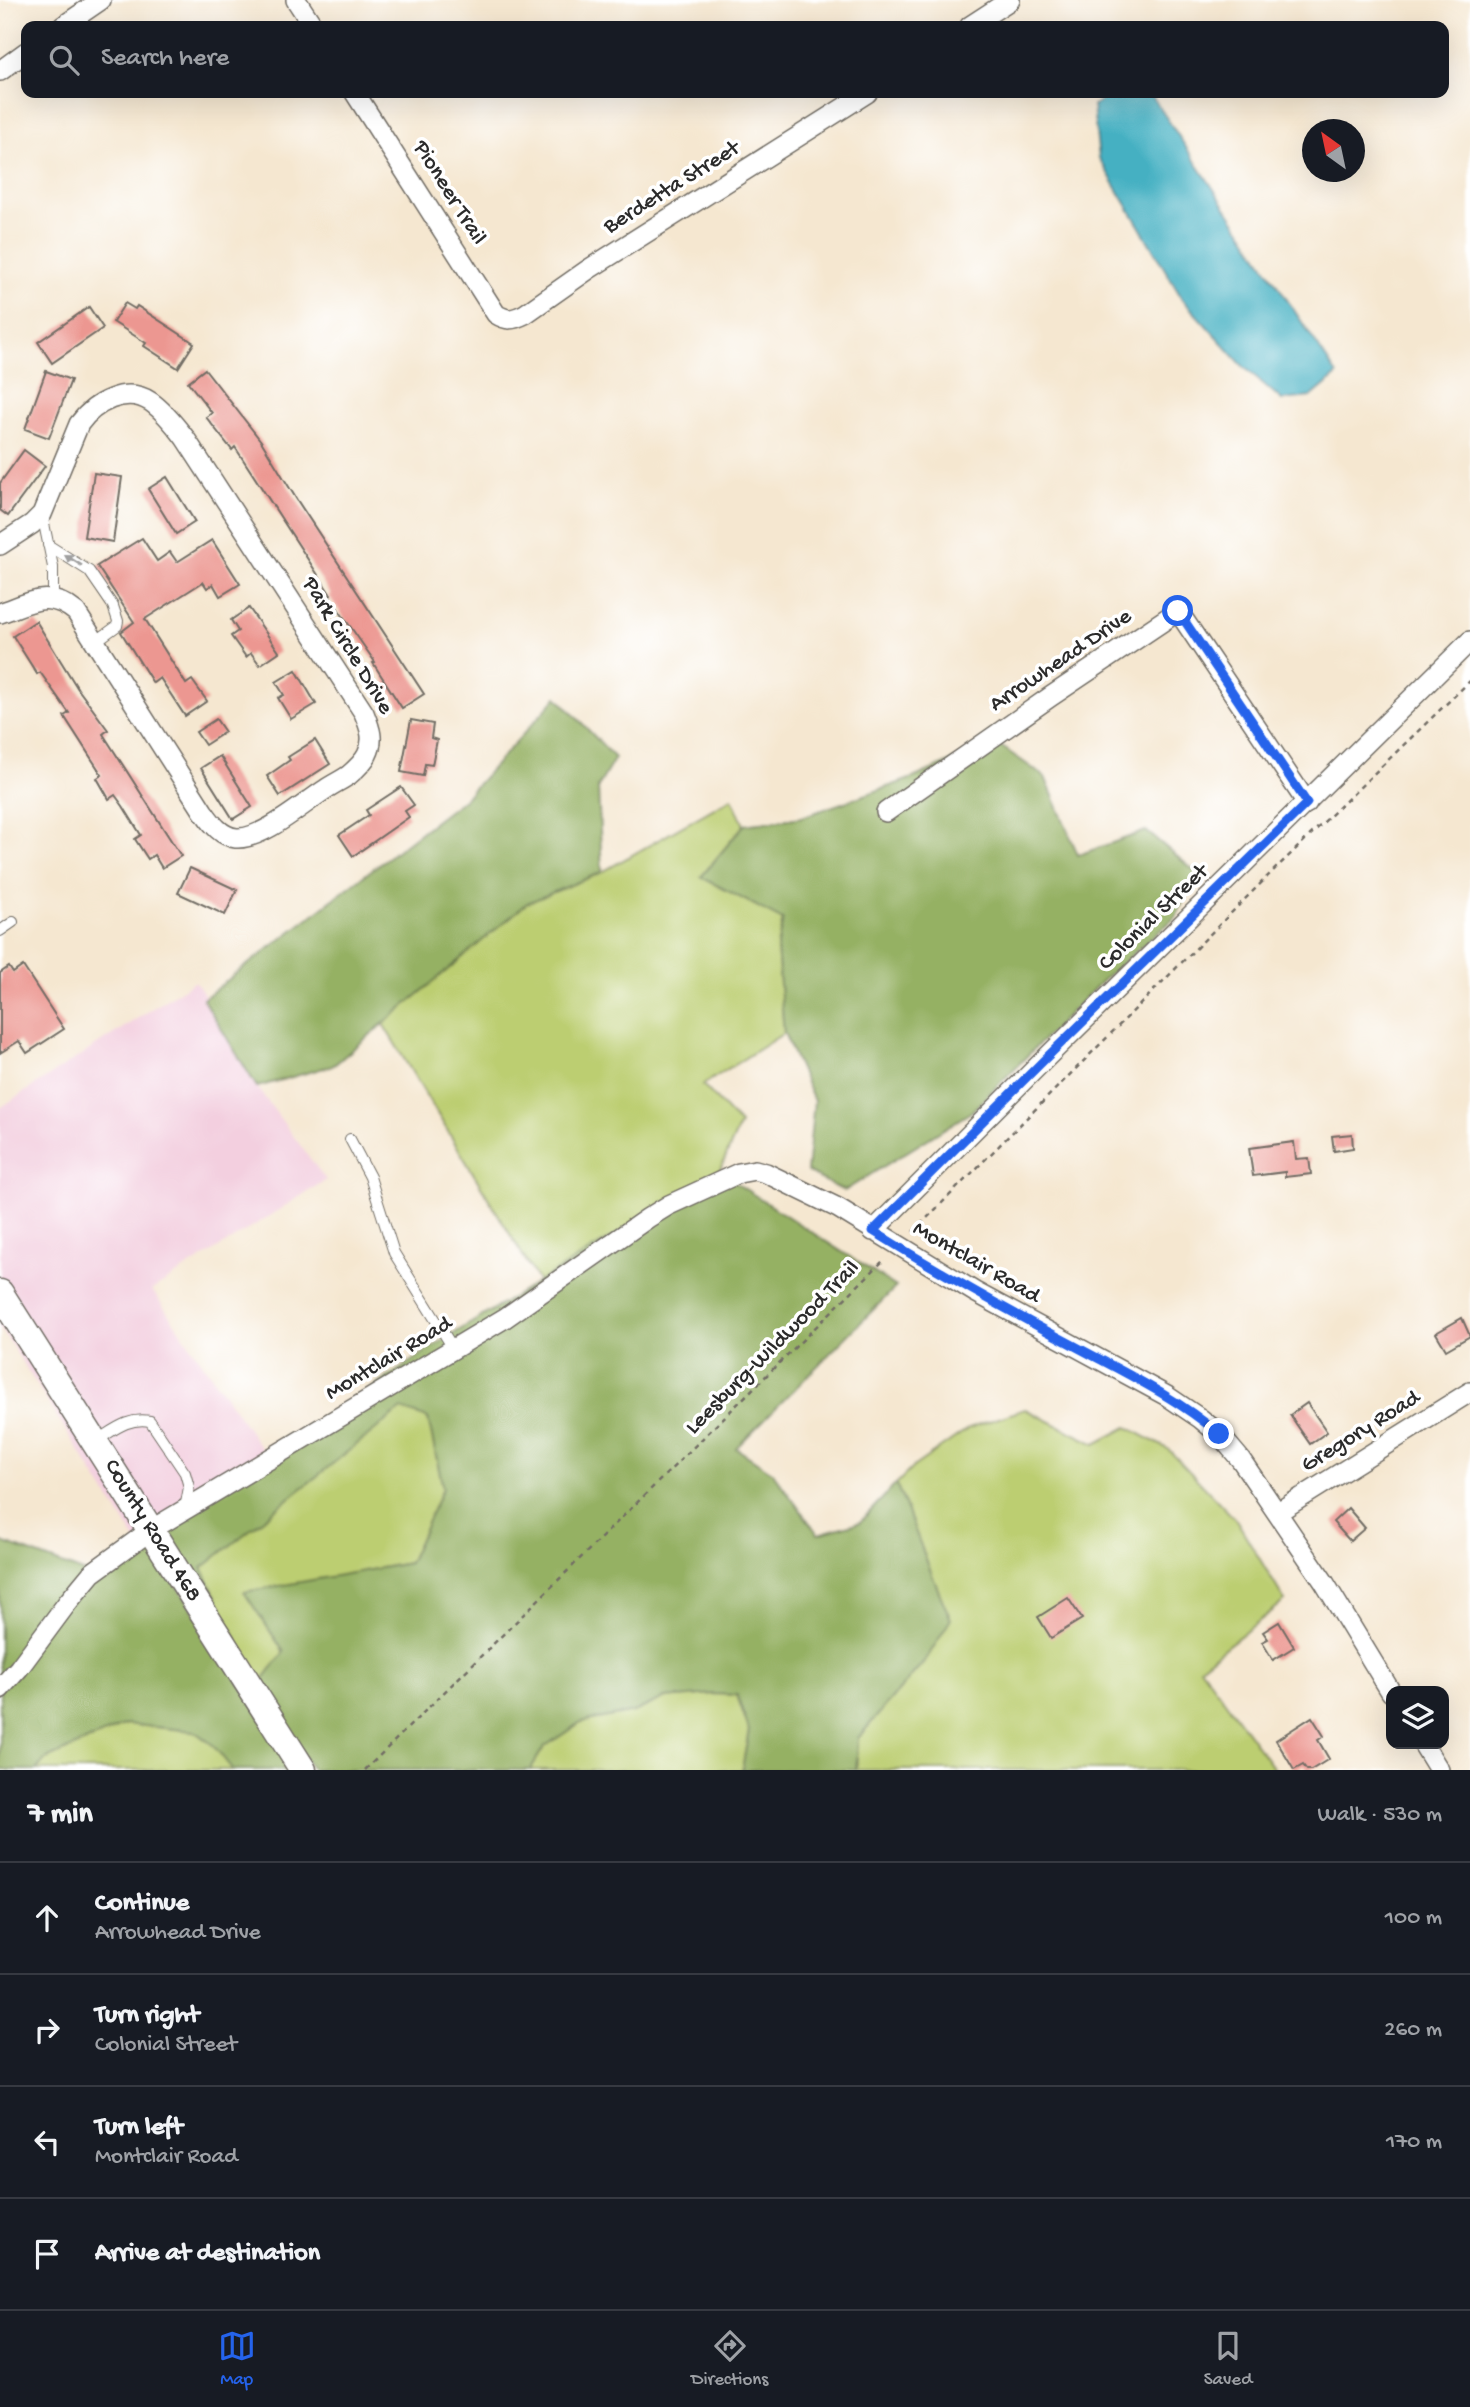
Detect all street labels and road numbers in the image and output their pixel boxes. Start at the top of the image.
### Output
street label: Pioneer Trail [406,135,492,250]
street label: Berdetta Street [598,135,746,241]
street label: Park Circle Drive [295,572,399,720]
street label: Arrowhead Drive [985,603,1138,719]
street label: Colonial Street [1094,858,1216,977]
street label: Montclair Road [907,1216,1046,1311]
street label: Leesburg-Wildwood Trail [680,1255,866,1441]
street label: Montclair Road [321,1310,458,1407]
street label: Gregory Road [1297,1384,1427,1479]
street label: County Road 468 [97,1455,207,1607]

